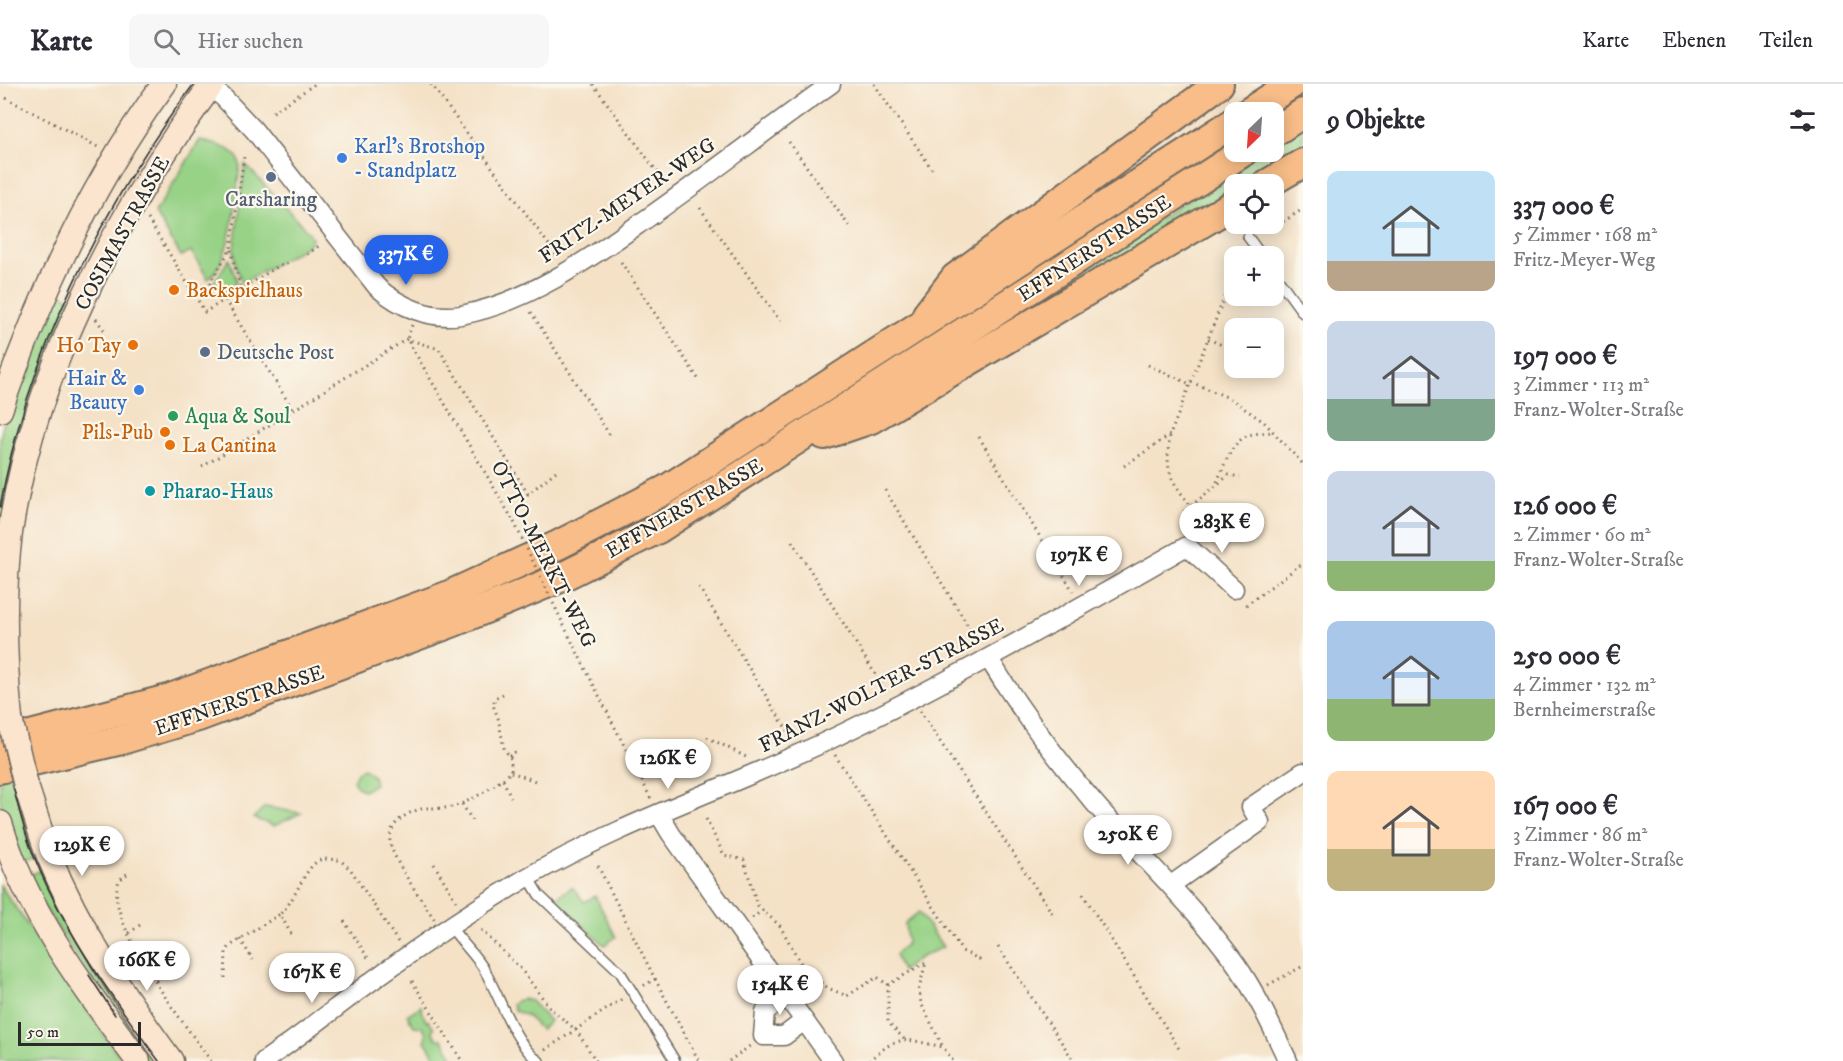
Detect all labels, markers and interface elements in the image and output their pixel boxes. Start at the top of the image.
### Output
search box [129,14,549,68]
text: Karte [30,24,93,59]
icon: search [150,25,183,58]
text: Hier suchen [198,28,303,55]
text: Karte [1582,28,1629,54]
text: Ebenen [1662,28,1726,54]
text: Teilen [1759,28,1813,54]
north arrow [1224,102,1284,162]
map controls [1224,102,1284,378]
text: 9 Objekte [1327,104,1425,137]
icon: filters [1786,104,1819,137]
street label: FRITZ-MEYER-WEG [534,132,721,270]
place label: Karl's Brotshop - Standplatz [354,134,485,184]
marker: Karl's Brotshop - Standplatz [335,151,349,165]
street label: COSIMASTRASSE [70,152,176,315]
marker: Carsharing [264,170,278,184]
button: locate [1224,174,1284,234]
place label: Carsharing [225,187,318,213]
street label: EFFNERSTRASSE [1013,189,1176,308]
text: 337 000 € [1513,190,1614,223]
icon: home [1375,195,1447,267]
text: 5 Zimmer · 168 m² [1513,223,1657,248]
pin: 337K € [357,235,455,286]
text: 337K € [378,242,434,267]
button: + [1224,246,1284,306]
text: Fritz-Meyer-Weg [1513,248,1655,273]
place label: Backspielhaus [186,278,303,304]
marker: Backspielhaus [167,283,181,297]
button: − [1224,318,1284,378]
place label: Ho Tay [56,333,122,359]
marker: Ho Tay [126,338,140,352]
place label: Deutsche Post [217,340,334,366]
text: 197 000 € [1513,340,1618,373]
marker: Deutsche Post [198,345,212,359]
icon: home [1375,345,1447,417]
place label: Hair & Beauty [67,366,128,416]
text: 3 Zimmer · 113 m² [1513,373,1649,398]
marker: Hair & Beauty [132,383,146,397]
text: Franz-Wolter-Straße [1513,398,1684,423]
place label: Aqua & Soul [185,404,291,430]
marker: Aqua & Soul [166,409,180,423]
place label: Pils-Pub [81,420,153,446]
marker: Pils-Pub [158,425,172,439]
place label: La Cantina [182,433,276,459]
marker: La Cantina [163,438,177,452]
street label: EFFNERSTRASSE [601,453,768,565]
street label: OTTO-MERKT-WEG [485,457,602,653]
place label: Pharao-Haus [162,479,273,505]
marker: Pharao-Haus [143,484,157,498]
text: 126 000 € [1513,490,1617,523]
icon: home [1375,495,1447,567]
pin: 283K € [1173,503,1271,554]
text: 283K € [1193,510,1251,535]
text: 2 Zimmer · 60 m² [1513,523,1651,548]
pin: 197K € [1030,536,1128,587]
text: 197K € [1050,543,1108,568]
text: Franz-Wolter-Straße [1513,548,1684,573]
street label: FRANZ-WOLTER-STRASSE [755,613,1008,759]
text: 250 000 € [1513,640,1621,673]
icon: home [1375,645,1447,717]
street label: EFFNERSTRASSE [151,660,328,742]
text: 4 Zimmer · 132 m² [1513,673,1656,698]
text: Bernheimerstraße [1513,698,1656,723]
pin: 126K € [619,739,717,790]
text: 126K € [639,746,697,771]
text: 167 000 € [1513,790,1618,823]
icon: home [1375,795,1447,867]
pin: 250K € [1079,815,1177,866]
text: 250K € [1098,822,1158,847]
text: 3 Zimmer · 86 m² [1513,823,1647,848]
pin: 129K € [33,826,131,877]
text: 129K € [53,833,111,858]
text: Franz-Wolter-Straße [1513,848,1684,873]
pin: 166K € [98,941,196,992]
text: 166K € [118,948,176,973]
pin: 167K € [263,953,361,1004]
text: 167K € [283,960,341,985]
pin: 154K € [731,965,829,1016]
text: 154K € [751,972,809,997]
scale bar [18,1019,141,1046]
text: 50 m [27,1022,59,1042]

